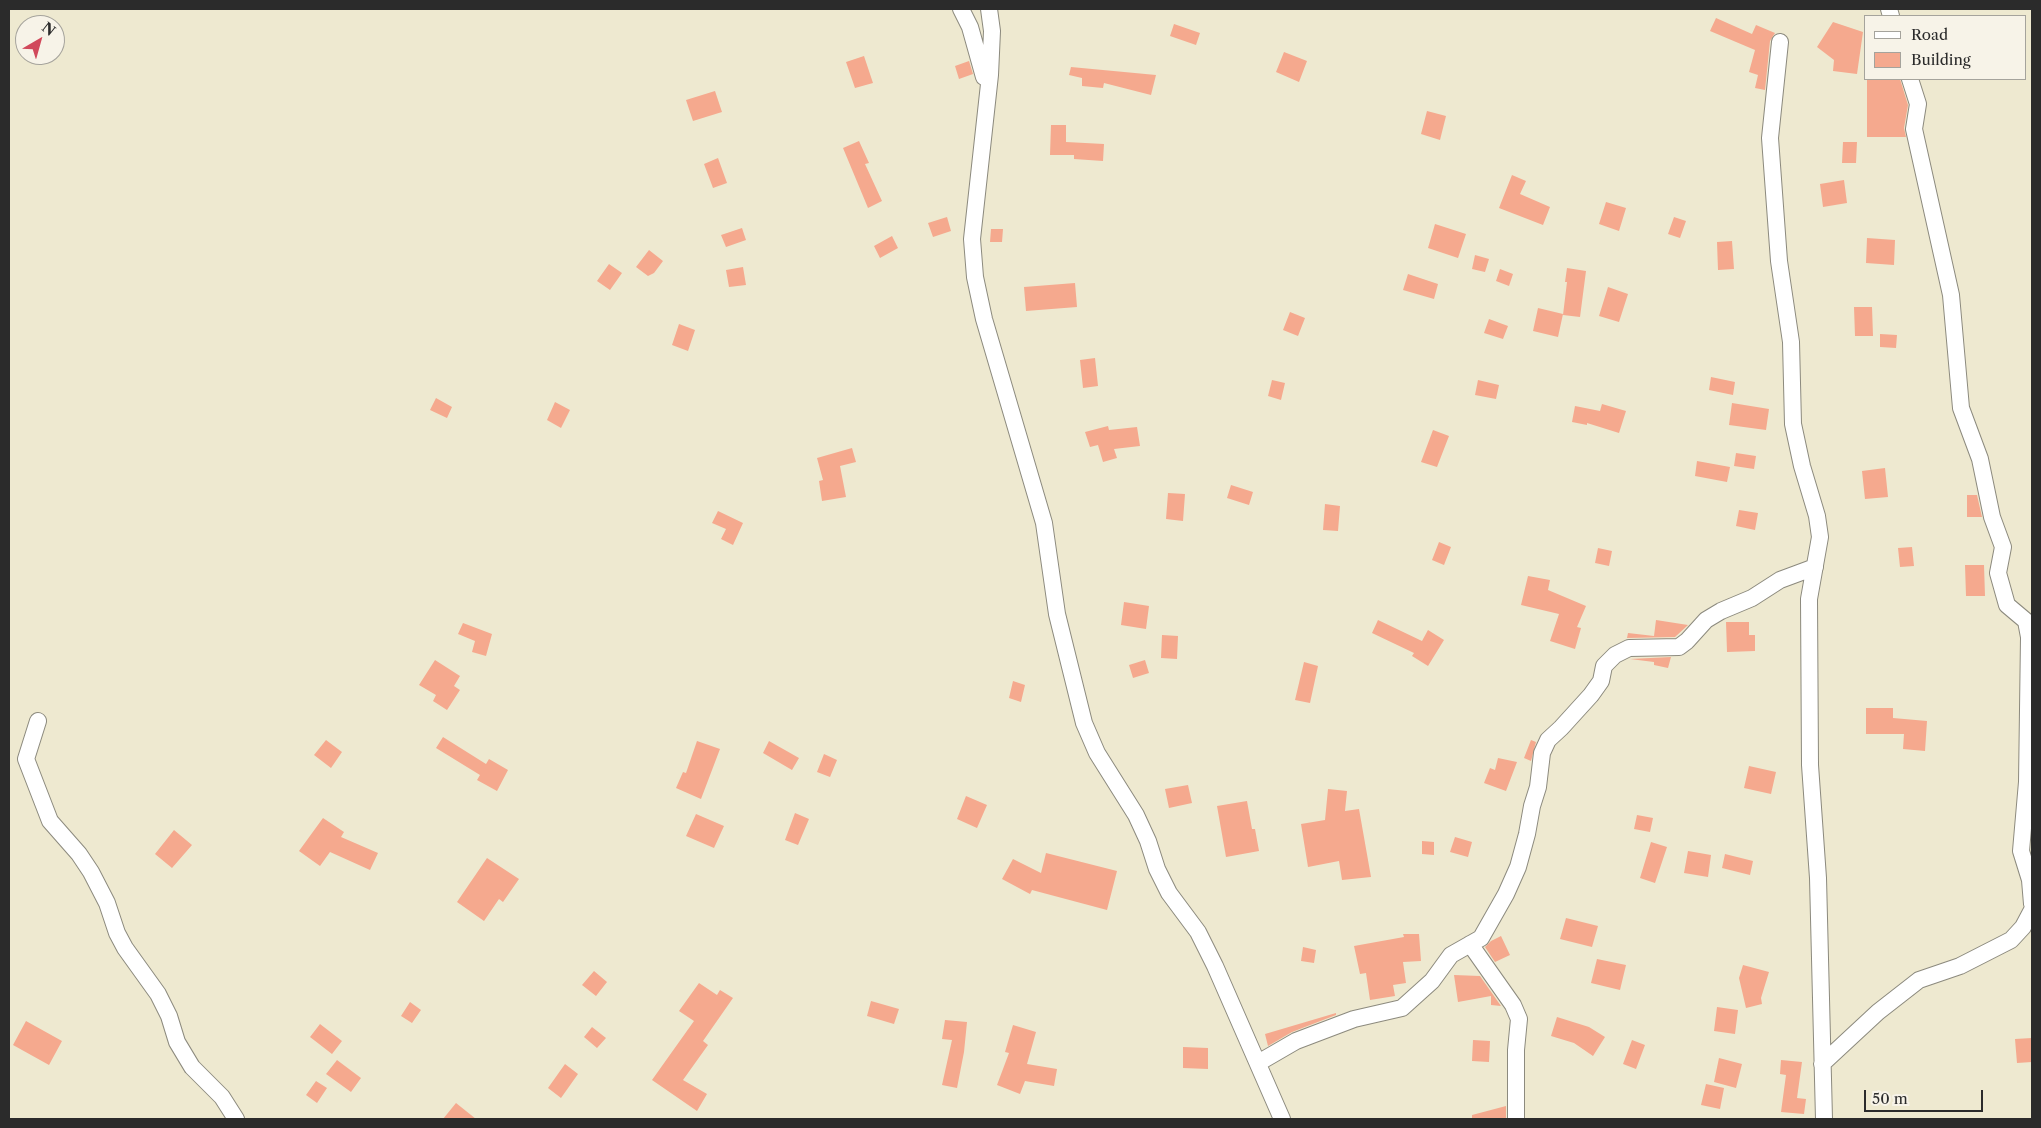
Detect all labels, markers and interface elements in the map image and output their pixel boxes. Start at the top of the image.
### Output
north arrow [15,15,65,65]
legend [1864,15,2026,80]
text: N [38,18,59,40]
text: Road [1911,25,1948,44]
text: Building [1911,50,1971,69]
scale bar [1866,1080,1985,1112]
text: 50 m [1872,1089,1908,1108]

